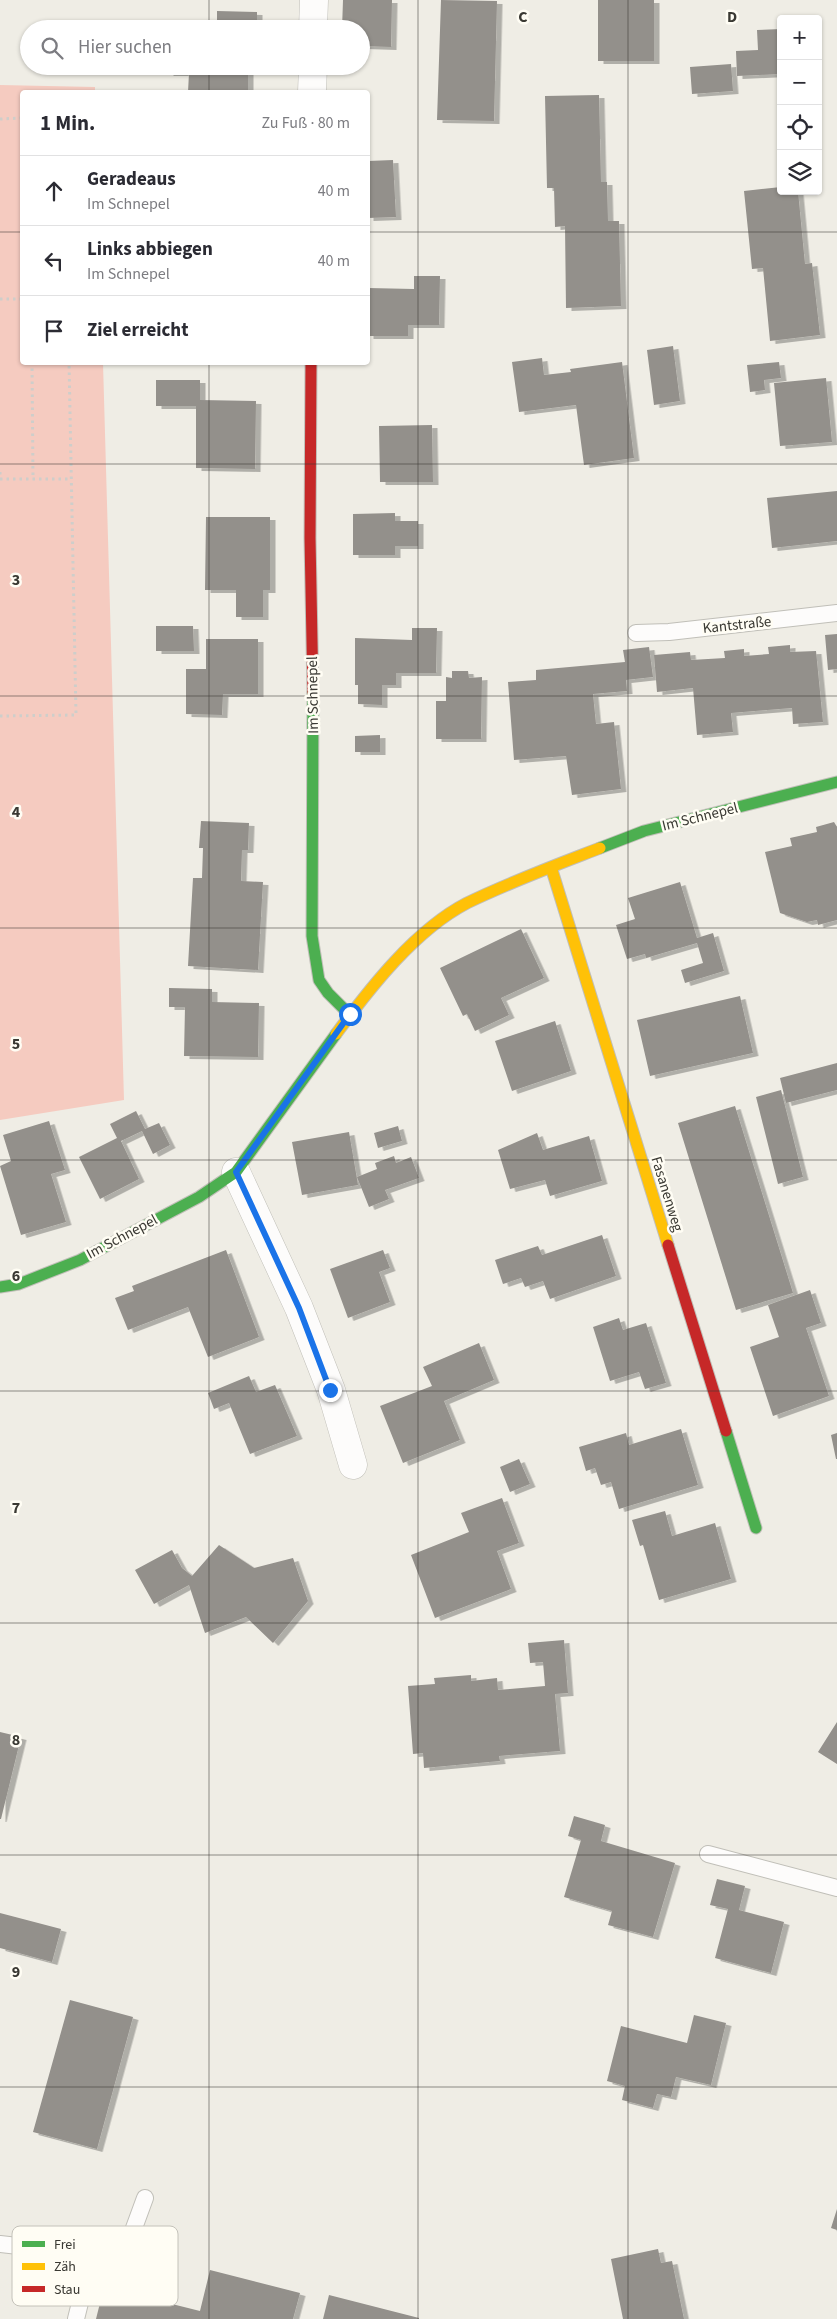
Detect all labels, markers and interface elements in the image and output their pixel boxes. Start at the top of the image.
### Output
text: C [518,6,528,28]
text: D [727,6,737,28]
map controls [777,15,822,195]
button: + [777,15,822,60]
search box [20,20,370,75]
icon: search [38,34,66,62]
text: Hier suchen [78,34,172,61]
button: − [777,60,822,105]
button: locate [777,105,822,150]
text: 1 Min. [40,108,95,138]
text: Zu Fuß · 80 m [262,112,350,134]
button: layers [777,150,822,195]
text: Geradeaus [87,166,176,193]
icon: ahead [40,177,68,205]
text: 40 m [318,180,350,202]
text: Im Schnepel [87,193,170,215]
text: Links abbiegen [87,236,213,263]
icon: left [40,247,68,275]
text: 40 m [318,250,350,272]
text: Im Schnepel [87,263,170,285]
icon: arrive [40,317,68,345]
text: Ziel erreicht [87,317,188,344]
text: 3 [12,569,20,591]
street label: Kantstraße [702,611,772,639]
street label: Im Schnepel [302,656,324,734]
street label: Im Schnepel [660,797,740,837]
text: 4 [12,801,21,823]
route start [339,1003,362,1026]
text: 5 [12,1033,20,1055]
street label: Fasanenweg [646,1154,689,1235]
street label: Im Schnepel [83,1209,161,1264]
text: 6 [12,1265,20,1287]
route end [319,1379,342,1402]
text: 7 [12,1497,20,1519]
text: 8 [12,1729,20,1751]
text: 9 [12,1961,20,1983]
legend [12,2226,178,2306]
text: Frei [54,2235,76,2255]
text: Zäh [54,2257,76,2277]
text: Stau [54,2280,80,2300]

